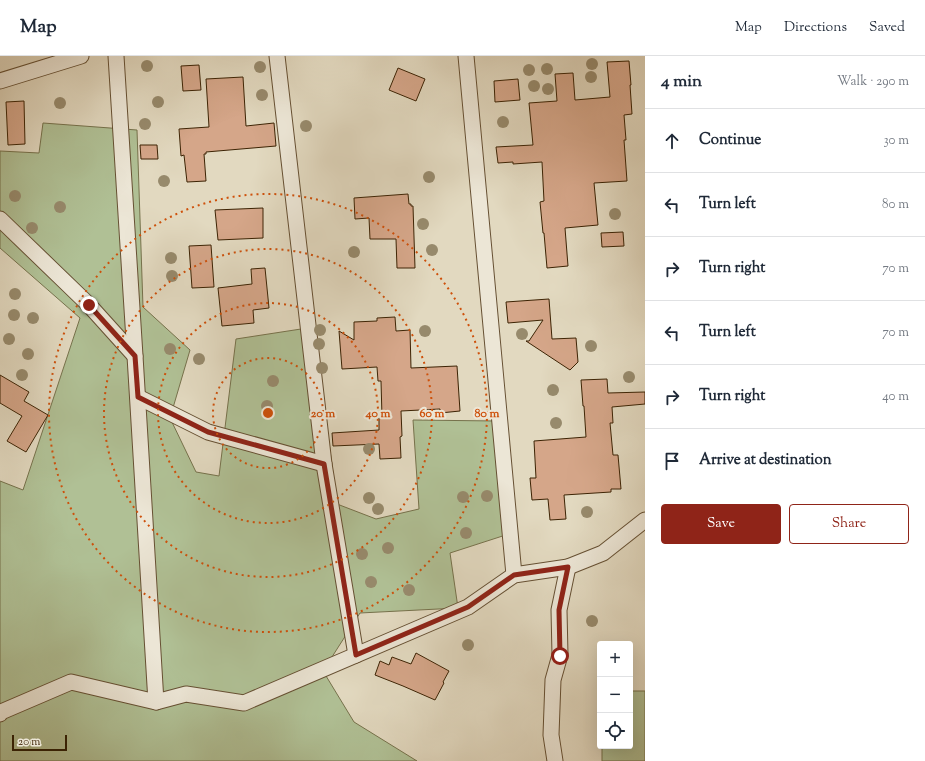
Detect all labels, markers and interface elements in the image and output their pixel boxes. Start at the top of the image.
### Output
text: Map [20,14,57,41]
text: Map [735,18,762,38]
text: Directions [784,18,847,38]
text: Saved [869,18,905,38]
text: 4 min [661,70,702,94]
text: Walk · 290 m [837,73,909,91]
icon: ahead [661,130,683,152]
text: Continue [699,130,761,151]
text: 30 m [883,132,909,150]
icon: left [661,194,683,216]
text: Turn left [699,194,756,215]
text: 80 m [882,196,909,214]
icon: right [661,258,683,280]
text: Turn right [699,258,765,279]
text: 70 m [882,260,909,278]
route end [80,296,98,314]
icon: left [661,322,683,344]
text: Turn left [699,322,756,343]
text: 70 m [882,324,909,342]
icon: right [661,386,683,408]
text: Turn right [699,386,765,407]
text: 40 m [882,388,909,406]
text: 20 m [311,405,335,423]
text: 40 m [365,405,390,423]
text: 60 m [420,405,444,423]
text: 80 m [475,405,499,423]
centre of rings [261,406,275,420]
icon: arrive [661,450,683,472]
text: Arrive at destination [699,450,832,471]
button: Save [661,504,781,544]
button: Share [789,504,909,544]
map controls [597,641,633,749]
button: + [597,641,633,677]
route start [551,647,569,665]
button: − [597,677,633,713]
button: locate [597,713,633,749]
scale bar [12,733,67,752]
text: 20 m [18,734,40,750]

